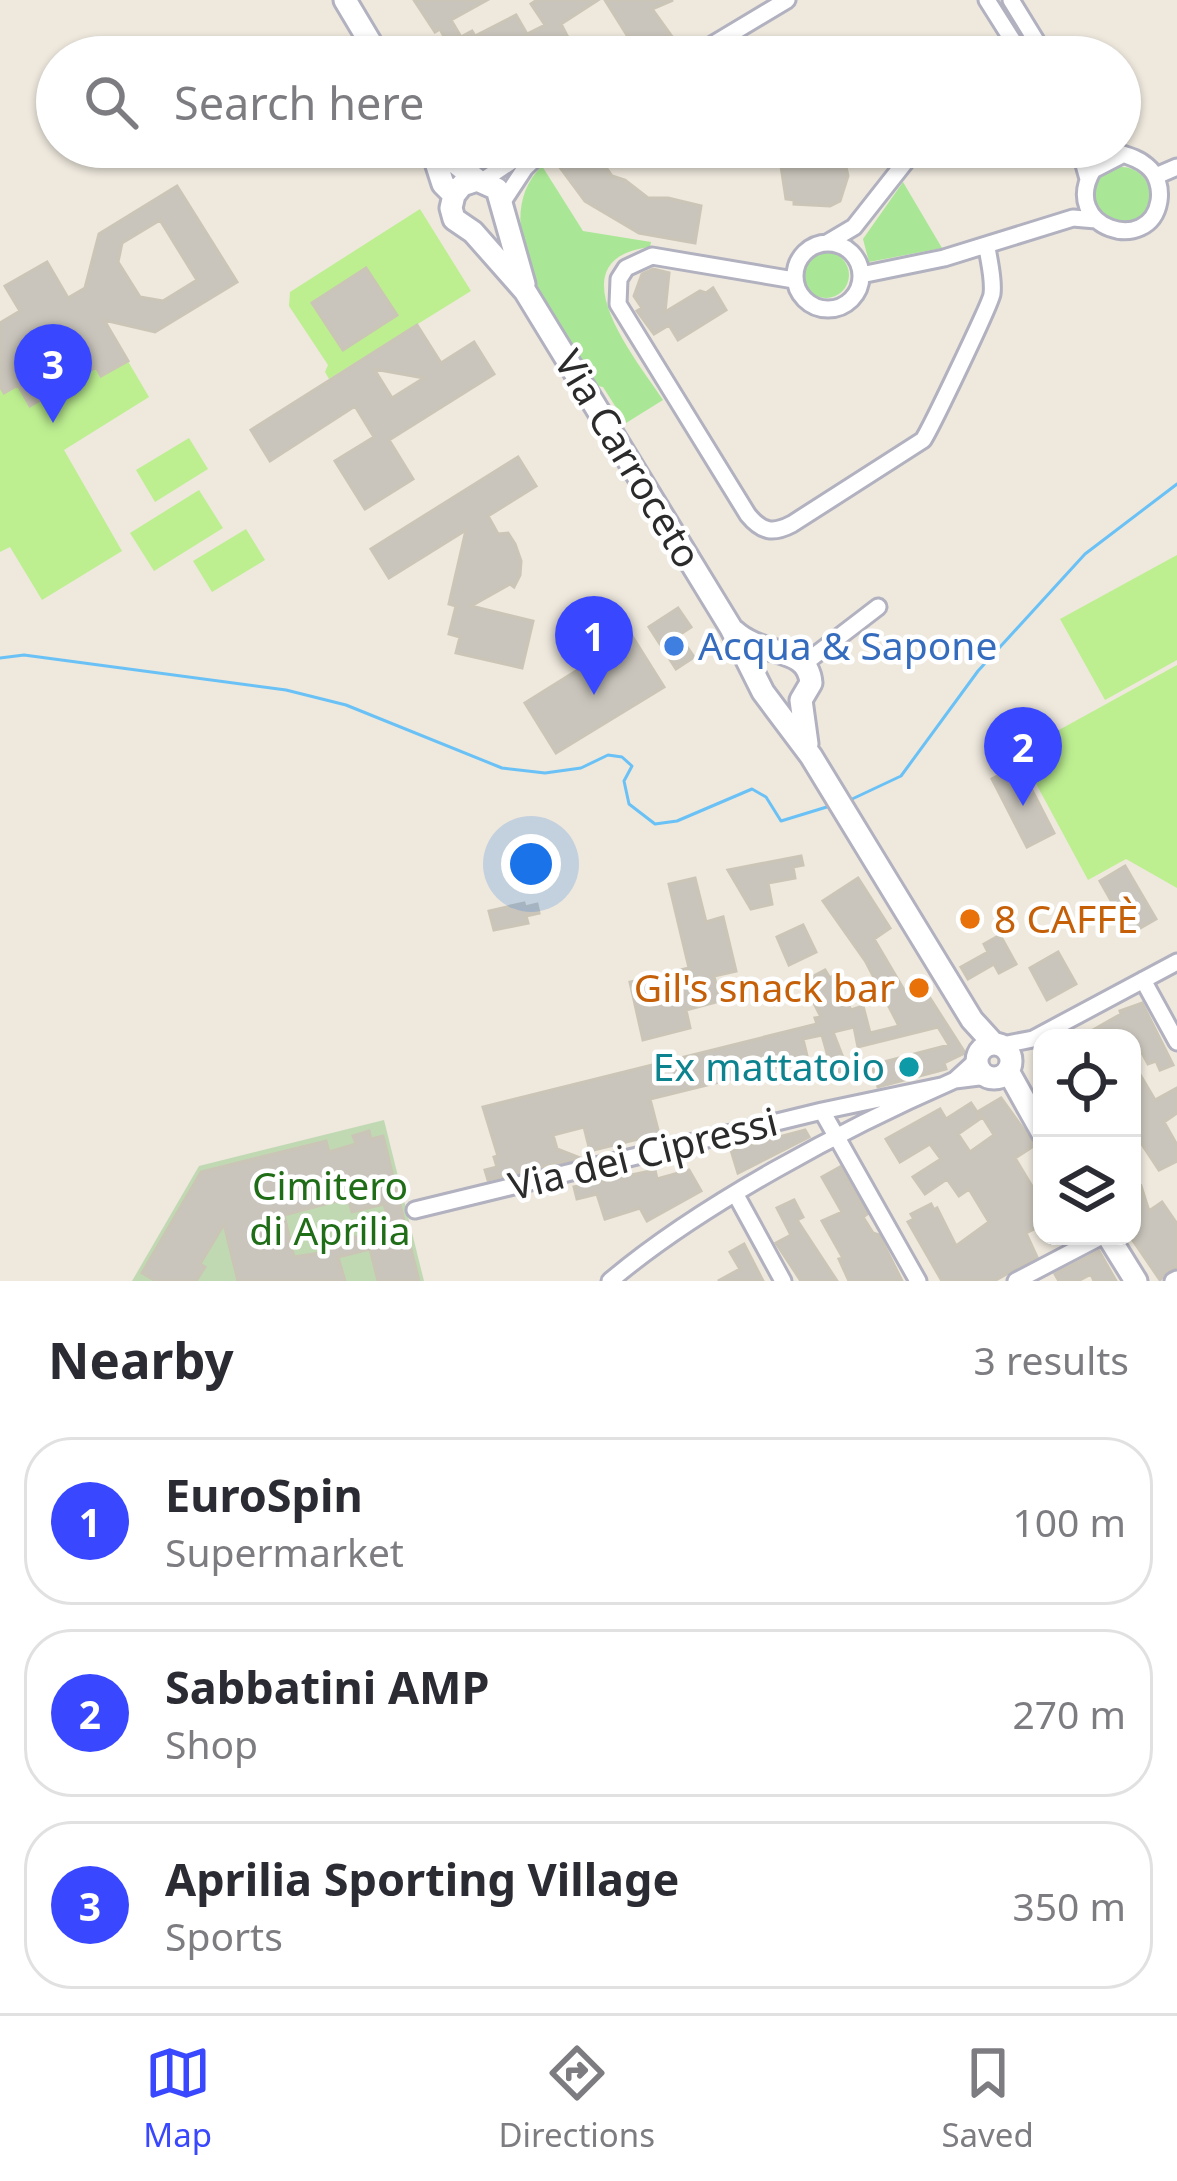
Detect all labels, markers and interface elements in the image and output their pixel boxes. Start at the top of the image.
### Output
search box [36,36,1141,168]
icon: search [78,69,144,135]
text: Search here [174,72,424,133]
pin: 3 [14,324,92,423]
street label: Via Carroceto [543,339,715,577]
pin: 1 [555,596,633,695]
place label: Acqua & Sapone [698,618,997,671]
marker: Acqua & Sapone [661,633,687,659]
pin: 2 [984,707,1062,806]
your location [501,834,561,894]
place label: 8 CAFFÈ [994,891,1138,944]
marker: 8 CAFFÈ [957,906,983,932]
place label: Gil's snack bar [634,960,895,1013]
marker: Gil's snack bar [906,975,932,1001]
map controls [1033,1029,1141,1245]
button: locate [1033,1029,1141,1137]
place label: Ex mattatoio [653,1039,885,1092]
marker: Ex mattatoio [896,1054,922,1080]
street label: Via dei Cipressi [503,1094,783,1212]
button: layers [1033,1137,1141,1245]
park label: Cimitero di Aprilia [249,1158,411,1256]
text: Nearby [48,1324,234,1394]
text: 3 results [974,1333,1129,1386]
text: EuroSpin [165,1464,363,1525]
text: 1 [79,1495,101,1548]
text: 100 m [1012,1495,1126,1548]
text: Supermarket [165,1525,404,1578]
text: Sabbatini AMP [165,1656,490,1717]
text: 2 [79,1687,101,1740]
text: 270 m [1012,1687,1126,1740]
text: Shop [165,1717,258,1770]
text: Aprilia Sporting Village [165,1848,679,1909]
text: 3 [79,1879,101,1932]
text: 350 m [1012,1879,1126,1932]
text: Sports [165,1909,283,1962]
tab: Map [143,2040,212,2157]
tab: Directions [498,2040,655,2157]
tab: Saved [941,2040,1034,2157]

